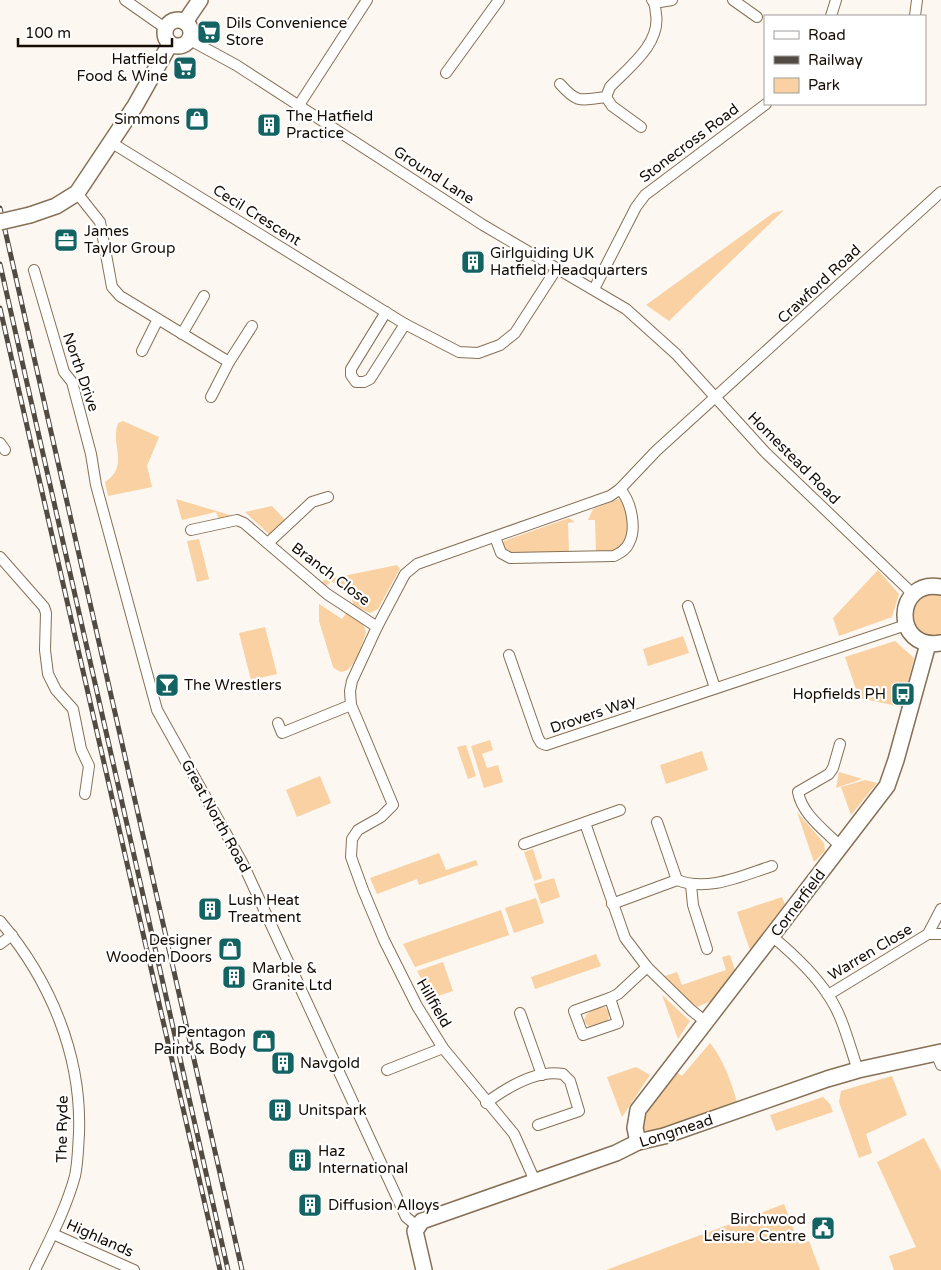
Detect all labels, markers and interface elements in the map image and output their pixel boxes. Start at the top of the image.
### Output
place label: Dils Convenience Store [226,14,347,49]
scale bar [18,15,171,47]
legend [764,15,926,105]
supermarket icon: Dils Convenience Store [196,19,222,45]
text: 100 m [25,24,71,42]
text: Road [808,26,846,44]
place label: Hatfield Food & Wine [77,50,168,85]
text: Railway [808,51,863,69]
supermarket icon: Hatfield Food & Wine [172,55,198,81]
text: Park [808,76,840,94]
street label: Stonecross Road [636,100,742,186]
shop icon: Simmons [184,106,210,132]
place label: The Hatfield Practice [286,107,373,142]
place label: Simmons [114,110,180,128]
building icon: The Hatfield Practice [256,112,282,138]
street label: Ground Lane [390,142,478,208]
street label: Cecil Crescent [210,181,305,249]
place label: James Taylor Group [84,222,175,257]
office icon: James Taylor Group [53,227,79,253]
street label: Crawford Road [774,241,864,327]
place label: Girlguiding UK Hatfield Headquarters [490,244,648,279]
building icon: Girlguiding UK Hatfield Headquarters [460,249,486,275]
street label: North Drive [59,330,103,414]
street label: Homestead Road [744,408,844,508]
street label: Branch Close [288,539,374,609]
bar icon: The Wrestlers [154,672,180,698]
place label: The Wrestlers [184,676,282,694]
bus stop icon: Hopfields PH [890,681,916,707]
place label: Hopfields PH [793,685,886,703]
street label: Drovers Way [548,691,638,737]
street label: Great North Road [177,756,255,876]
street label: Cornerfield [767,866,829,940]
place label: Lush Heat Treatment [228,891,301,926]
building icon: Lush Heat Treatment [197,896,223,922]
street label: Warren Close [825,920,915,984]
place label: Designer Wooden Doors [106,931,212,966]
shop icon: Designer Wooden Doors [217,936,243,962]
place label: Marble & Granite Ltd [252,959,332,994]
building icon: Marble & Granite Ltd [221,964,247,990]
street label: Hillfield [413,975,455,1031]
place label: Pentagon Paint & Body [154,1023,246,1058]
shop icon: Pentagon Paint & Body [251,1028,277,1054]
building icon: Navgold [270,1050,296,1076]
place label: Navgold [300,1054,360,1072]
street label: The Ryde [52,1095,72,1163]
building icon: Unitspark [267,1097,293,1123]
place label: Unitspark [298,1101,367,1119]
street label: Longmead [637,1111,715,1151]
place label: Haz International [318,1142,408,1177]
building icon: Haz International [287,1147,313,1173]
building icon: Diffusion Alloys [297,1192,323,1218]
place label: Diffusion Alloys [328,1196,440,1214]
place label: Birchwood Leisure Centre [704,1210,806,1245]
street label: Highlands [64,1215,136,1261]
public building icon: Birchwood Leisure Centre [810,1215,836,1241]

